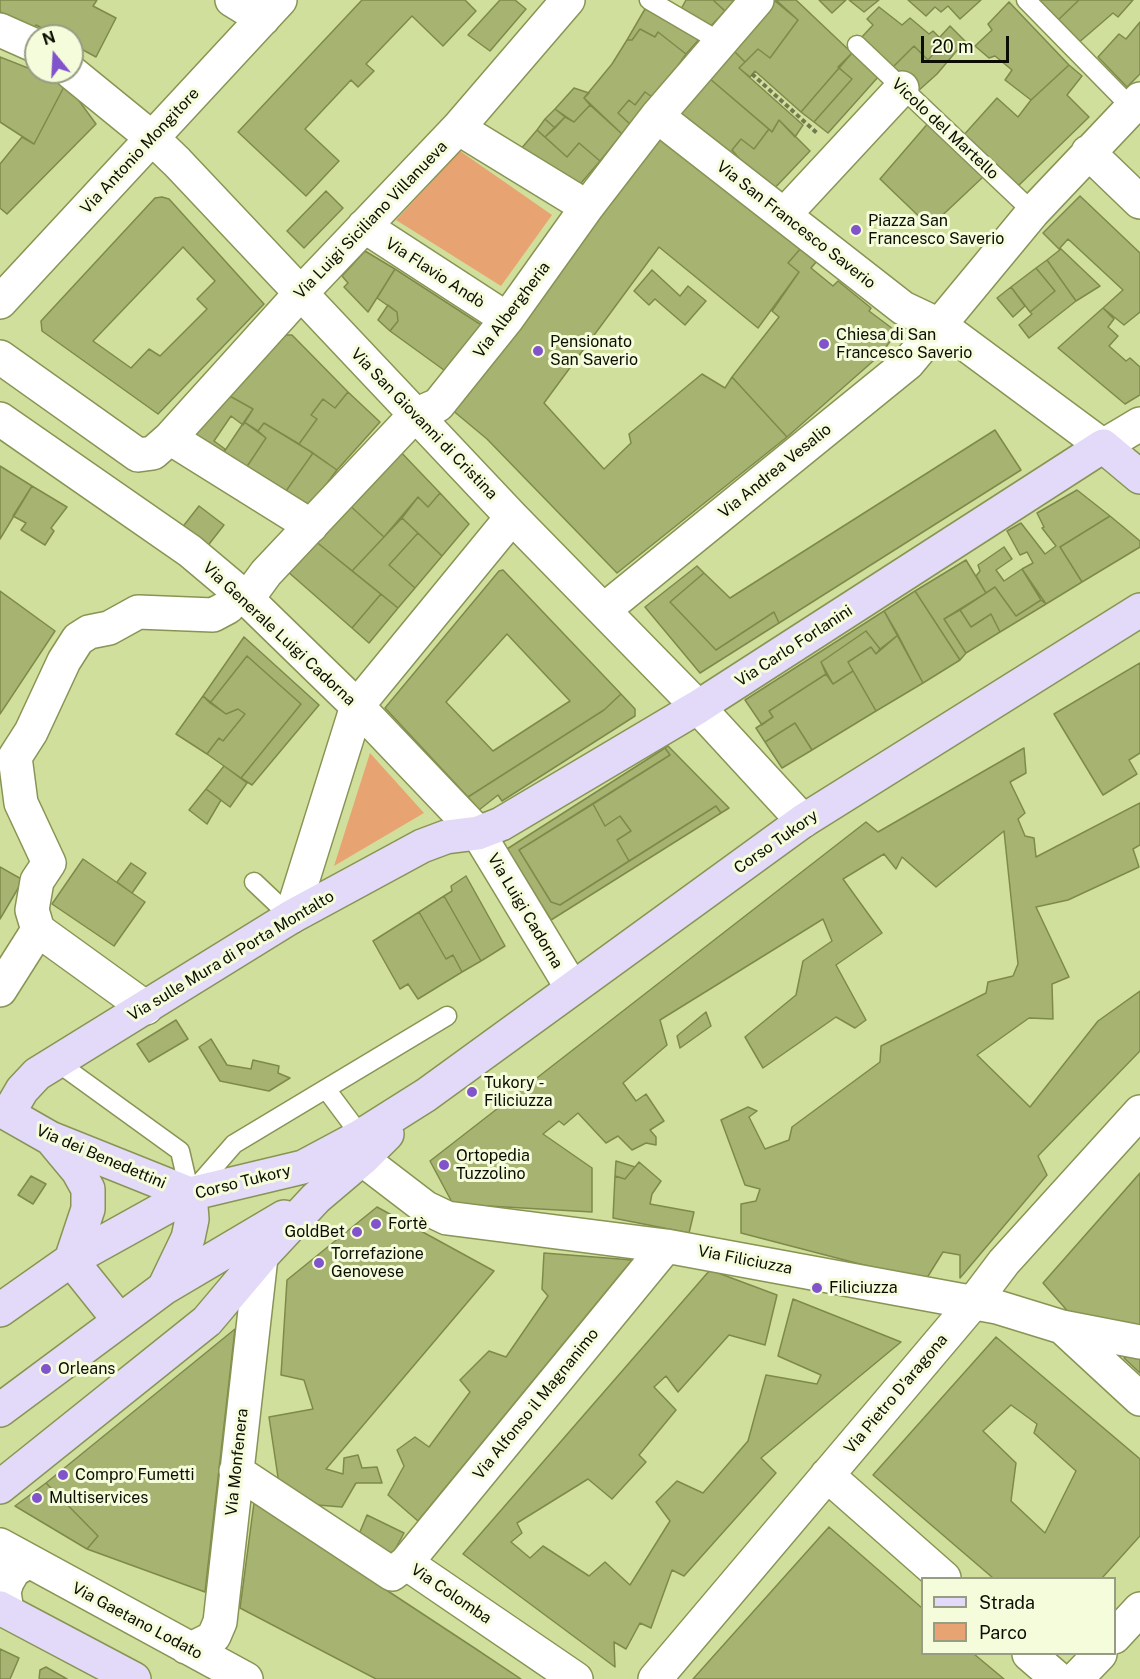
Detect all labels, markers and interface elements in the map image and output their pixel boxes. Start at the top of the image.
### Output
north arrow [24,24,84,84]
scale bar [924,24,1012,62]
text: N [40,27,58,49]
text: 20 m [932,36,974,57]
street label: Vicolo del Martello [888,74,1002,184]
street label: Via Antonio Mongitore [77,84,203,218]
street label: Via Luigi Siciliano Villanueva [290,137,452,303]
street label: Via San Francesco Saverio [713,157,879,293]
place label: Piazza San Francesco Saverio [868,211,1004,249]
marker: Piazza San Francesco Saverio [849,223,863,237]
street label: Via Flavio Andò [382,234,488,312]
street label: Via Albergheria [470,258,554,362]
place label: Chiesa di San Francesco Saverio [836,325,972,363]
place label: Pensionato San Saverio [550,332,638,370]
marker: Chiesa di San Francesco Saverio [817,337,831,351]
street label: Via San Giovanni di Cristina [347,344,501,504]
marker: Pensionato San Saverio [531,344,545,358]
street label: Via Andrea Vesalio [715,420,835,522]
street label: Via Generale Luigi Cadorna [199,558,359,710]
street label: Via Carlo Forlanini [732,601,856,691]
street label: Corso Tukory [730,806,822,878]
street label: Via Luigi Cadorna [483,850,567,972]
street label: Via sulle Mura di Porta Montalto [124,887,338,1025]
place label: Tukory - Filiciuzza [484,1073,553,1111]
marker: Tukory - Filiciuzza [465,1085,479,1099]
street label: Via dei Benedettini [33,1121,169,1193]
place label: Ortopedia Tuzzolino [456,1146,530,1184]
marker: Ortopedia Tuzzolino [437,1158,451,1172]
street label: Corso Tukory [193,1161,293,1203]
place label: Fortè [388,1214,427,1234]
marker: Fortè [369,1217,383,1231]
place label: GoldBet [285,1222,345,1242]
marker: GoldBet [350,1225,364,1239]
street label: Via Filiciuzza [696,1241,794,1279]
place label: Torrefazione Genovese [331,1244,424,1282]
marker: Torrefazione Genovese [312,1256,326,1270]
place label: Filiciuzza [829,1278,898,1298]
marker: Filiciuzza [810,1281,824,1295]
street label: Via Alfonso il Magnanimo [469,1325,603,1483]
street label: Via Pietro D'aragona [840,1330,952,1458]
place label: Orleans [58,1359,115,1379]
marker: Orleans [39,1362,53,1376]
street label: Via Monfenera [222,1407,252,1517]
place label: Compro Fumetti [75,1465,194,1485]
marker: Compro Fumetti [56,1468,70,1482]
place label: Multiservices [49,1488,148,1508]
marker: Multiservices [30,1491,44,1505]
street label: Via Colomba [407,1560,495,1628]
legend [921,1577,1116,1655]
street label: Via Gaetano Lodato [68,1578,206,1664]
text: Strada [979,1592,1035,1613]
text: Parco [979,1622,1027,1643]

